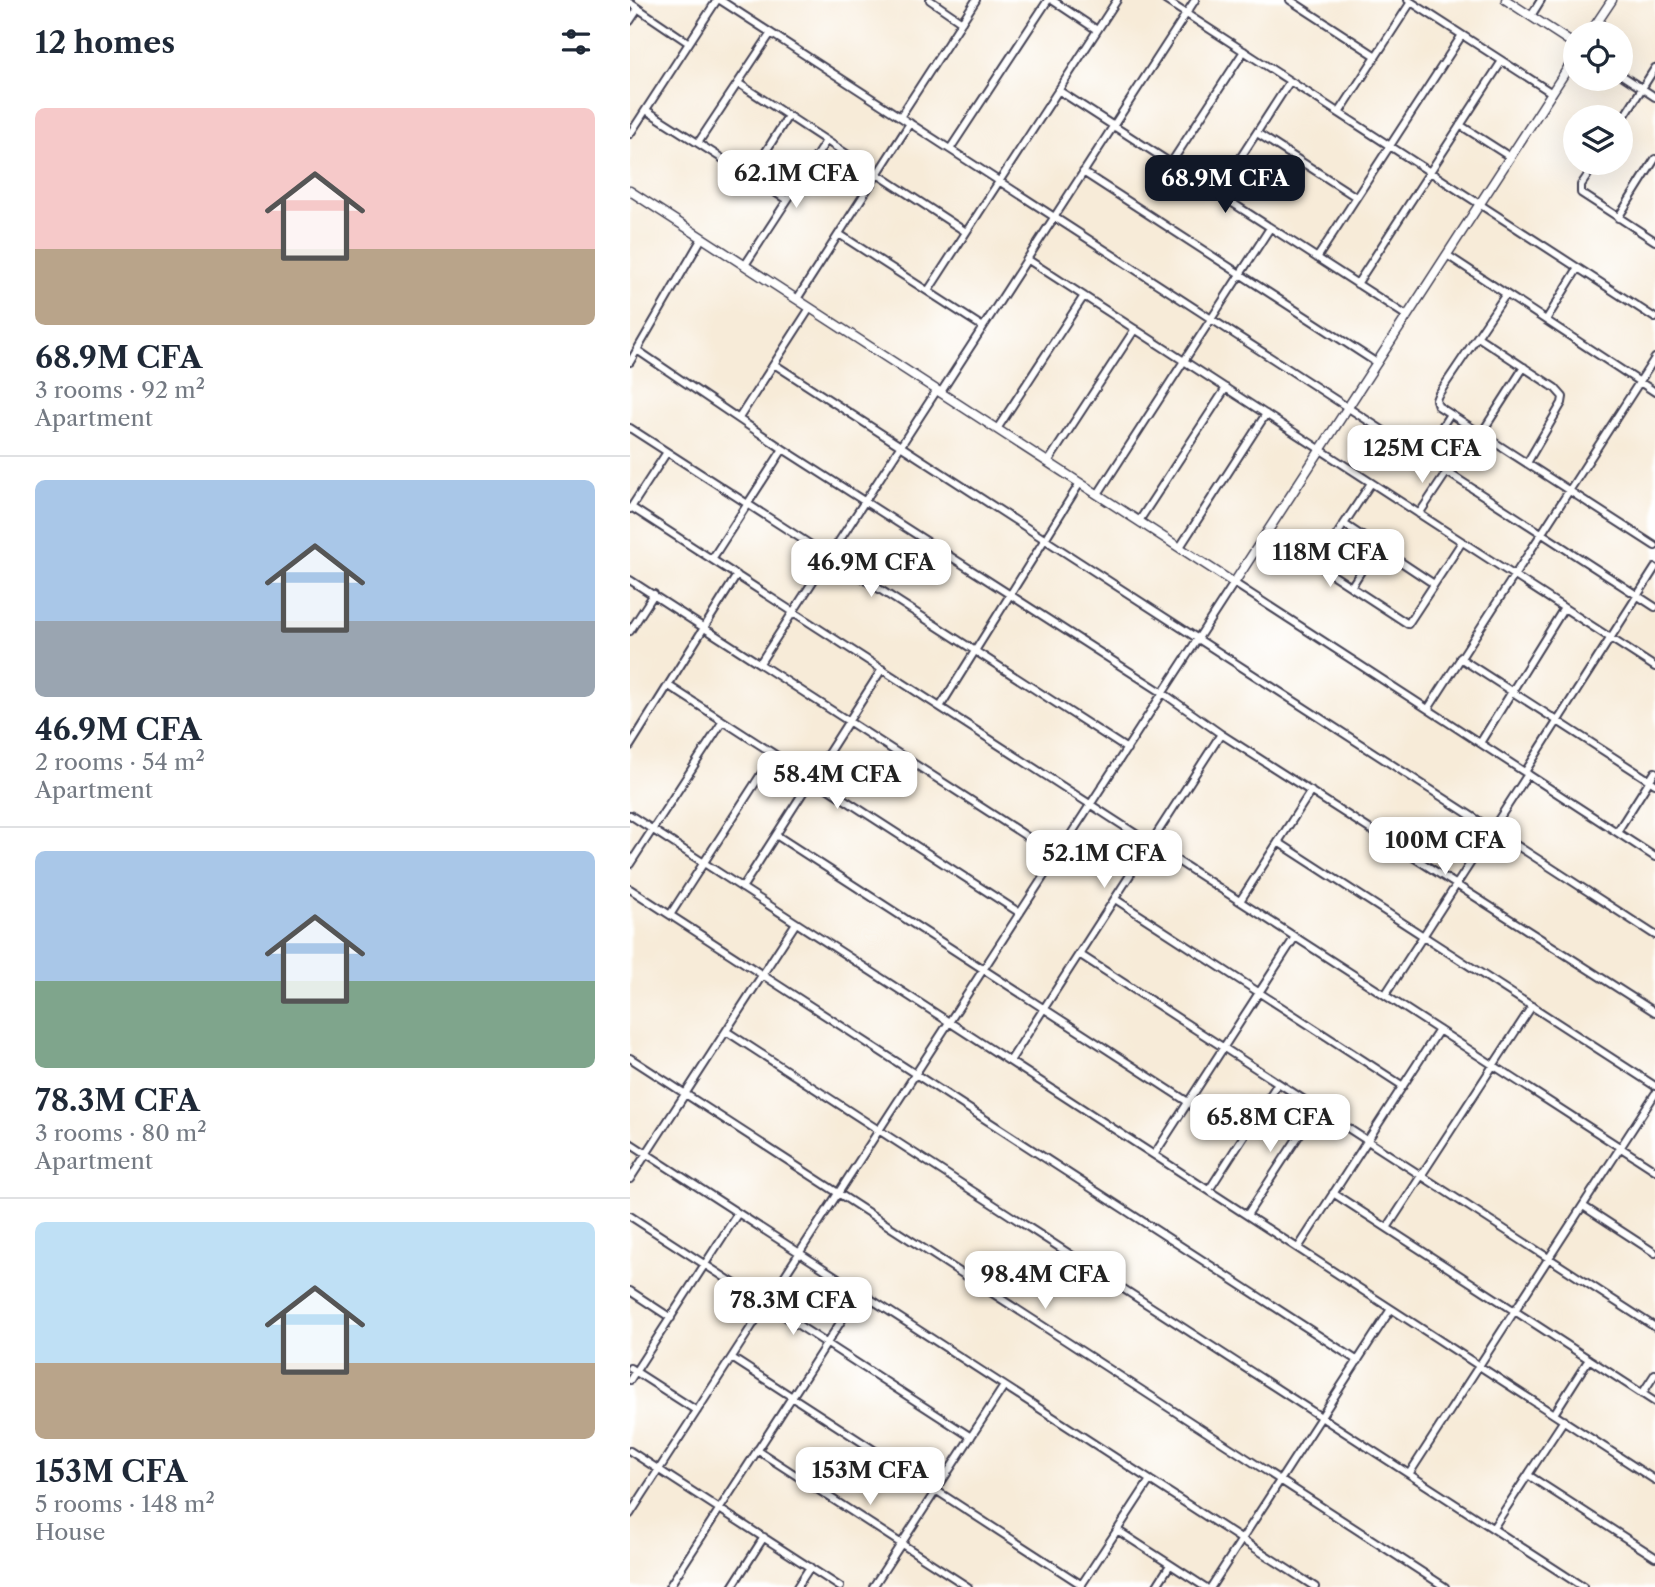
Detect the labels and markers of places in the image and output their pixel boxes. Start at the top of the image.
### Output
pin: 62.1M CFA [716,150,876,210]
pin: 68.9M CFA [1145,156,1305,215]
pin: 125M CFA [1350,426,1494,485]
pin: 118M CFA [1258,530,1402,589]
pin: 46.9M CFA [791,540,951,599]
pin: 58.4M CFA [757,752,917,811]
pin: 100M CFA [1373,818,1517,877]
pin: 52.1M CFA [1024,830,1184,890]
pin: 65.8M CFA [1190,1094,1350,1154]
pin: 98.4M CFA [965,1252,1125,1311]
pin: 78.3M CFA [713,1278,873,1337]
pin: 153M CFA [798,1448,942,1507]

